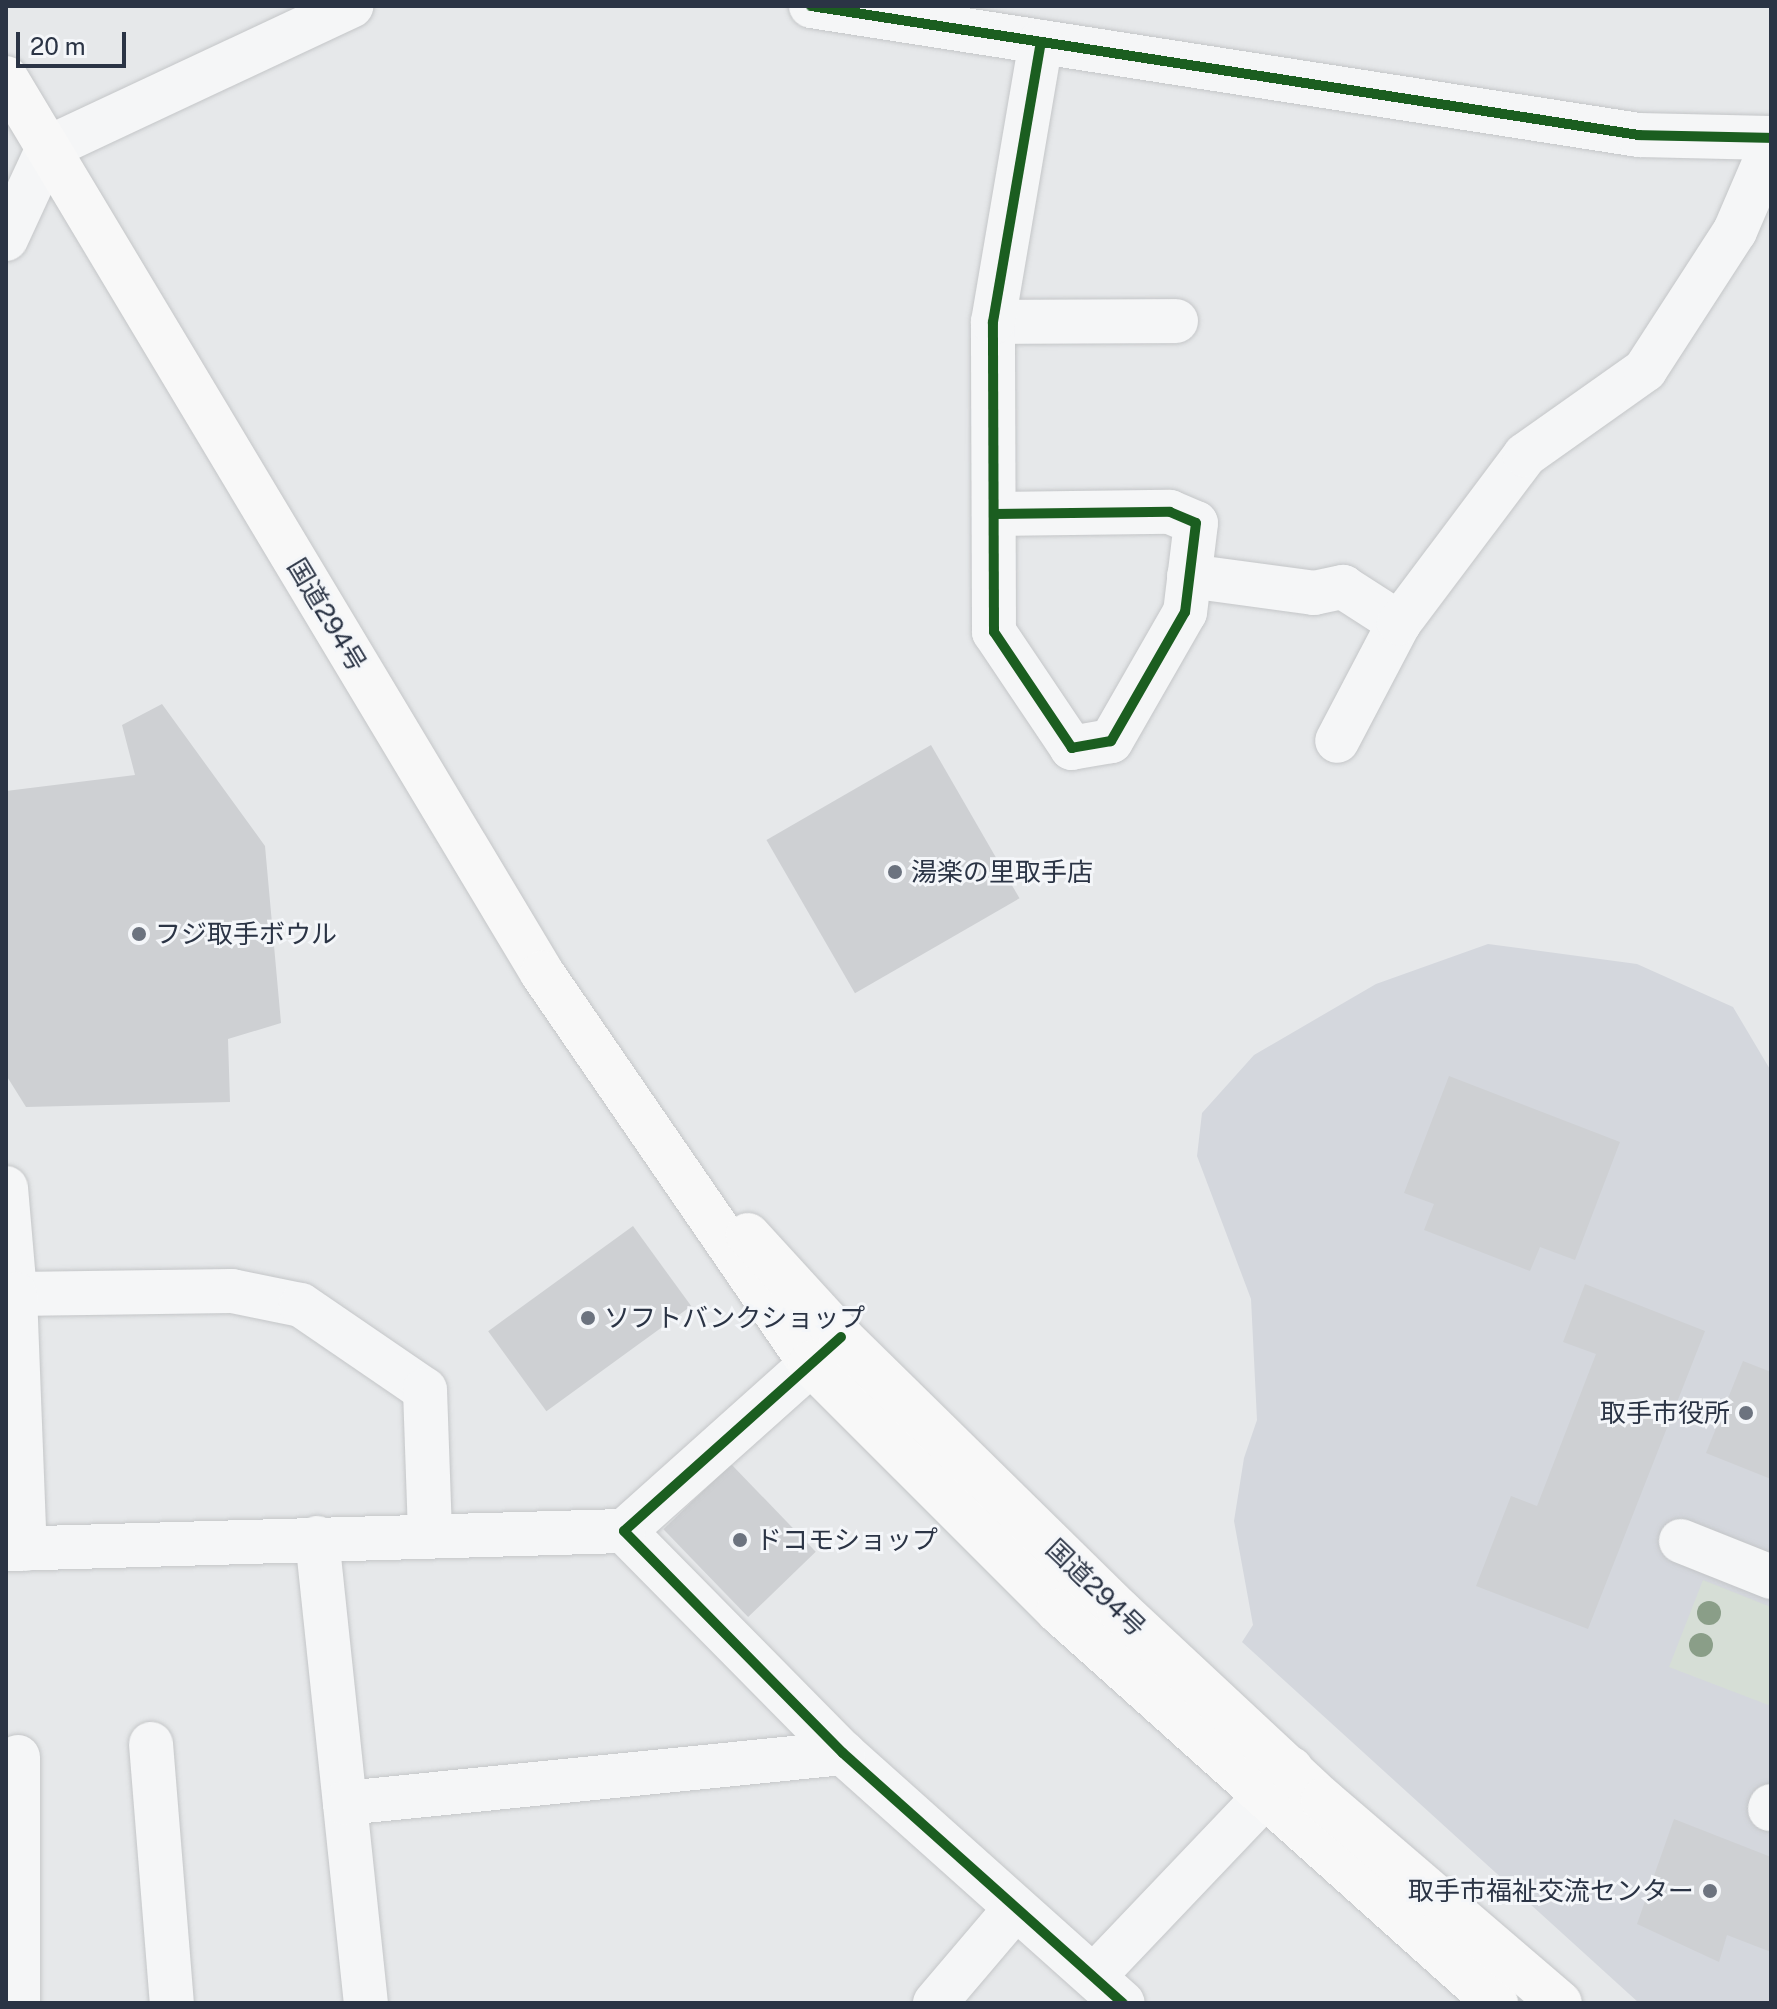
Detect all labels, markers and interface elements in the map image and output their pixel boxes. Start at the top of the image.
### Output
scale bar [20,16,130,66]
text: 20 m [30,32,86,60]
street label: 国道294号 [281,553,373,677]
place label: 湯楽の里取手店 [911,856,1093,888]
marker: 湯楽の里取手店 [886,863,904,881]
place label: フジ取手ボウル [155,918,337,950]
marker: フジ取手ボウル [130,925,148,943]
place label: ソフトバンクショップ [604,1302,864,1334]
marker: ソフトバンクショップ [579,1309,597,1327]
place label: 取手市役所 [1600,1397,1730,1429]
marker: 取手市役所 [1737,1404,1755,1422]
place label: ドコモショップ [756,1524,938,1556]
marker: ドコモショップ [731,1531,749,1549]
street label: 国道294号 [1040,1533,1152,1643]
place label: 取手市福祉交流センター [1408,1875,1694,1907]
marker: 取手市福祉交流センター [1701,1882,1719,1900]

